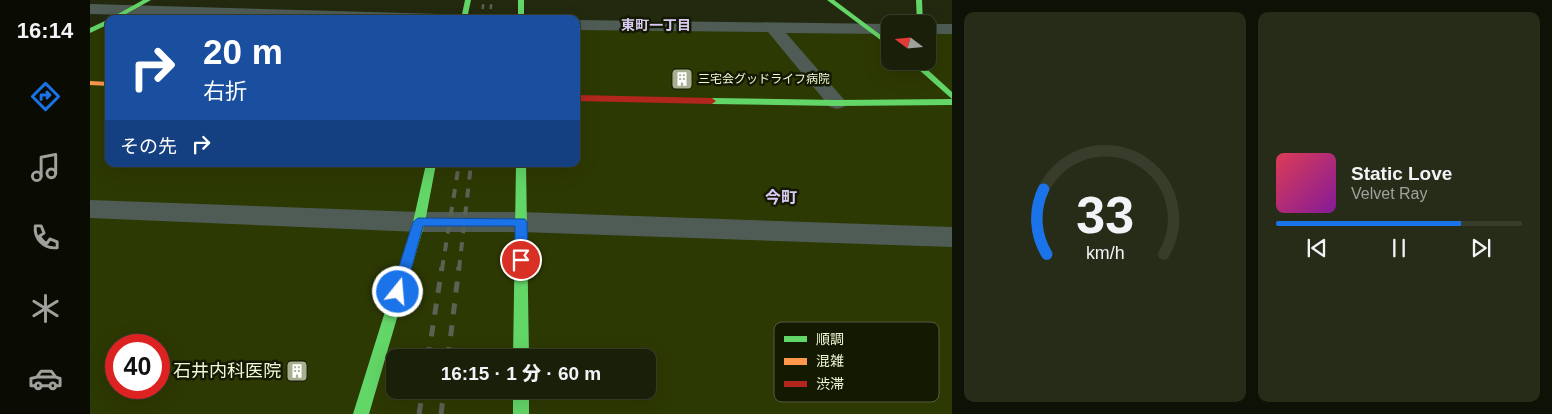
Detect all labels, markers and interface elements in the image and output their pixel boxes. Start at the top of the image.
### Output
north arrow [881,15,936,70]
map controls [881,15,936,70]
district label: 東町一丁目 [621,17,691,33]
text: 16:14 [17,18,73,43]
text: 20 m [203,32,283,71]
icon: right [120,35,185,100]
building icon: 三宅会グッドライフ病院 [670,67,694,91]
place label: 三宅会グッドライフ病院 [698,72,830,86]
icon: directions [28,79,63,114]
text: 右折 [203,79,247,104]
icon: right [187,130,215,158]
text: その先 [120,136,177,157]
icon: music [28,150,63,185]
text: Static Love [1351,163,1452,184]
text: Velvet Ray [1351,185,1427,202]
text: 33 [1076,186,1134,244]
district label: 今町 [765,189,797,206]
icon: phone [28,220,63,255]
icon: previous [1303,234,1331,262]
icon: pause [1385,234,1413,262]
icon: next [1467,234,1495,262]
pin [500,239,542,281]
text: km/h [1086,243,1124,263]
icon: arrive [507,246,535,274]
position arrow [371,265,423,317]
icon: climate [28,291,63,326]
legend [774,322,939,402]
text: 順調 [816,331,844,347]
speed limit sign: 40 [105,334,170,399]
text: 混雑 [816,353,844,369]
building icon: 石井内科医院 [285,359,309,383]
icon: car [28,361,63,396]
place label: 石井内科医院 [173,361,281,381]
text: 16:15 · 1 分 · 60 m [441,363,601,384]
text: 渋滞 [816,376,844,392]

